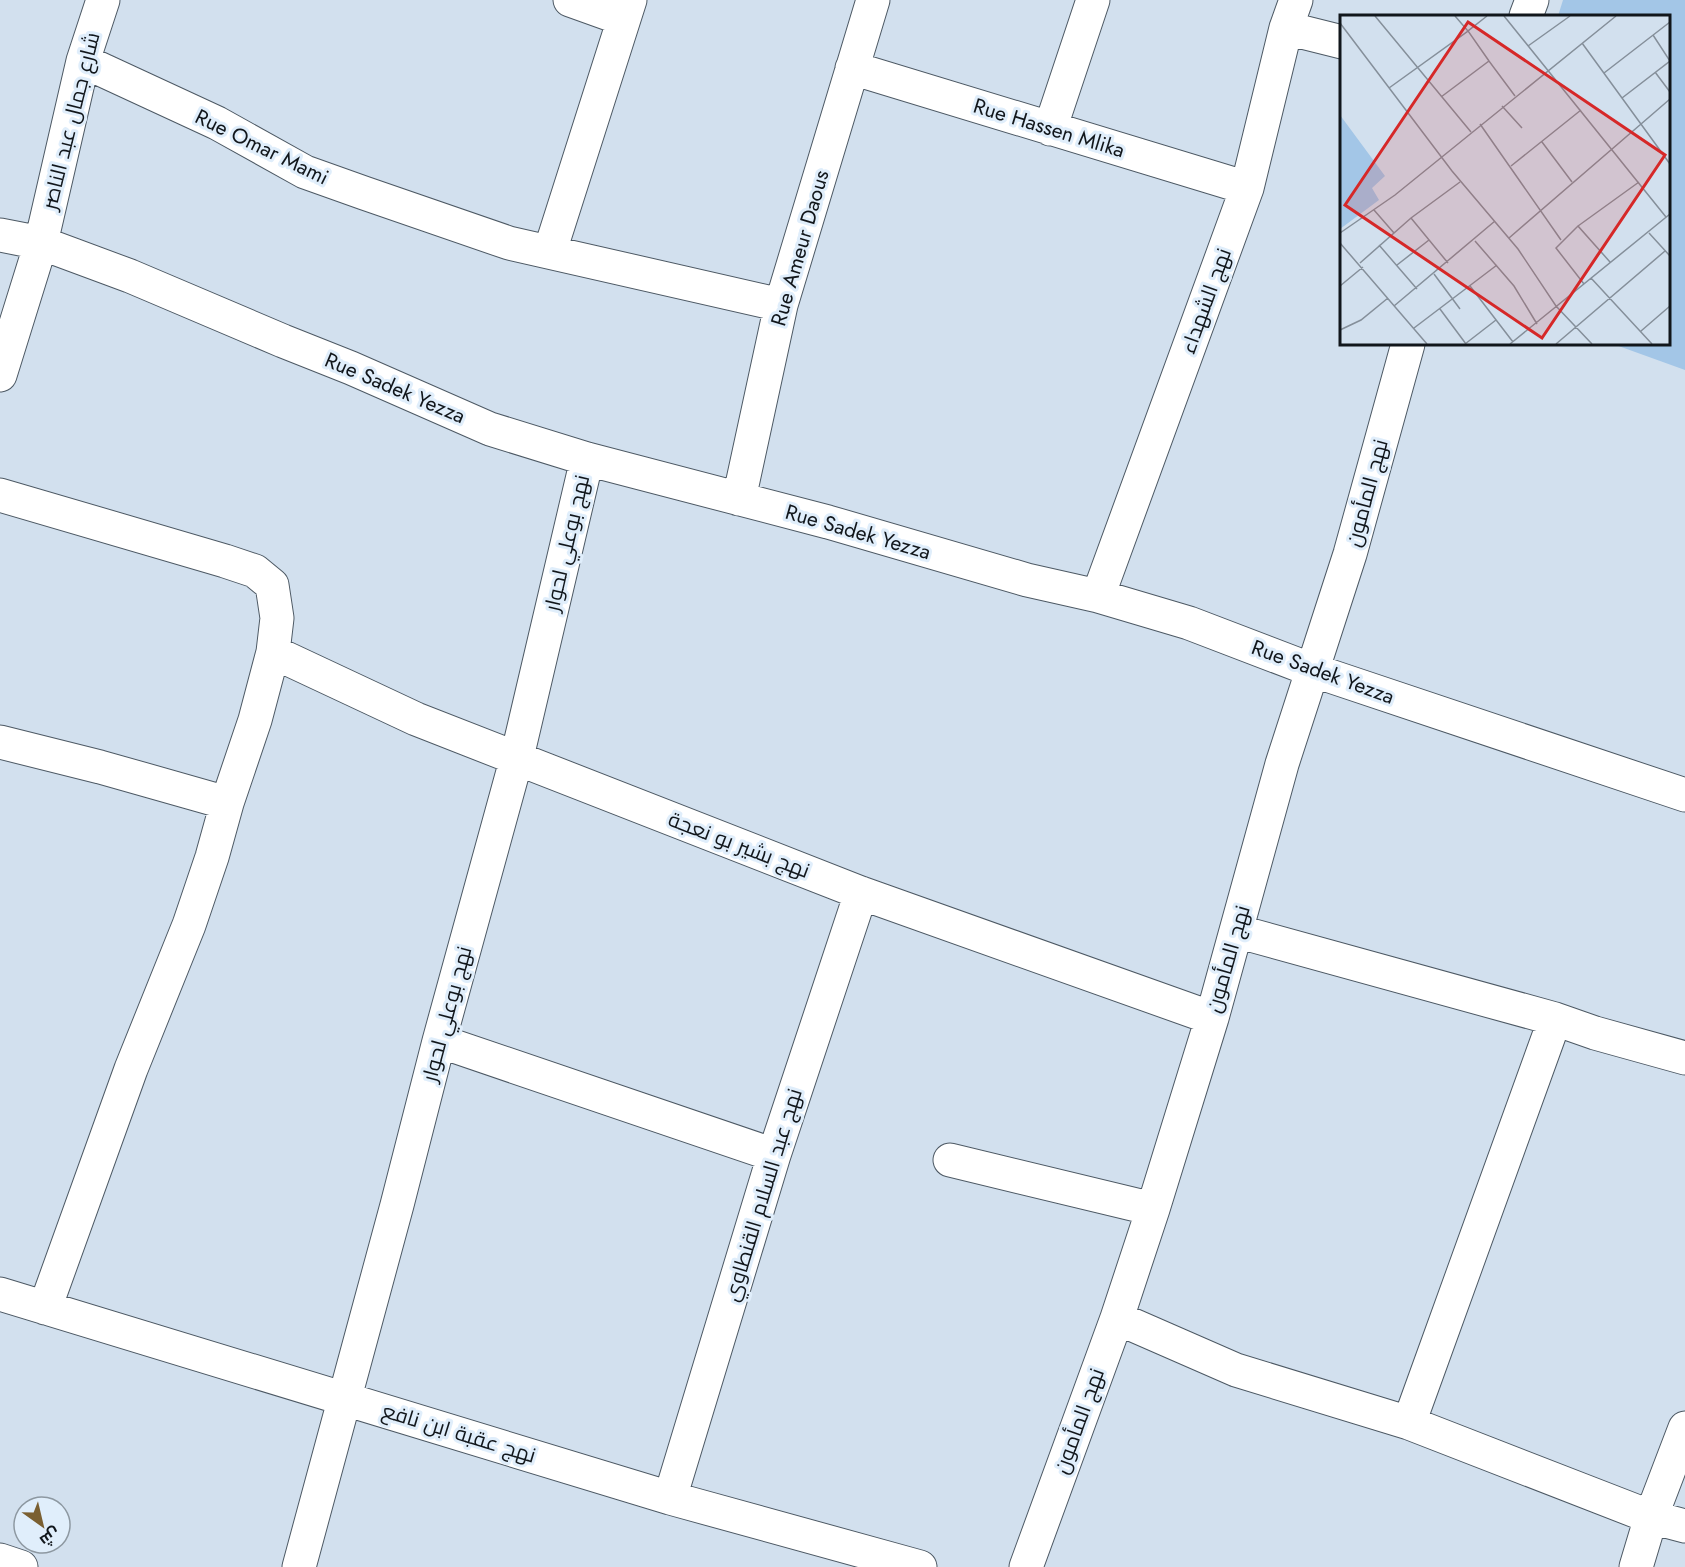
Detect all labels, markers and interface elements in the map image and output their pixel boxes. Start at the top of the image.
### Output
inset map [1340,15,1670,345]
street label: شارع جمال عبد الناصر [34,29,108,214]
street label: Rue Hassen Mlika [970,91,1128,165]
street label: Rue Omar Mami [190,102,334,192]
street label: Rue Ameur Daous [763,167,837,329]
street label: نهج الشهداء [1173,244,1239,358]
street label: Rue Sadek Yezza [320,345,470,431]
street label: نهج المأمون [1338,436,1396,550]
street label: نهج بوعلي لحوار [536,472,598,615]
street label: Rue Sadek Yezza [782,497,934,567]
street label: Rue Sadek Yezza [1247,632,1399,712]
street label: نهج بشير بو نعجة [664,804,814,886]
street label: نهج المأمون [1198,902,1258,1016]
street label: نهج بوعلي لحوار [414,943,480,1086]
street label: نهج عبد السلام القنطاوي [716,1085,811,1306]
street label: نهج المأمون [1046,1364,1112,1478]
street label: نهج عقبة ابن نافع [378,1395,540,1471]
north arrow [12,1495,72,1555]
text: ش [35,1522,65,1552]

